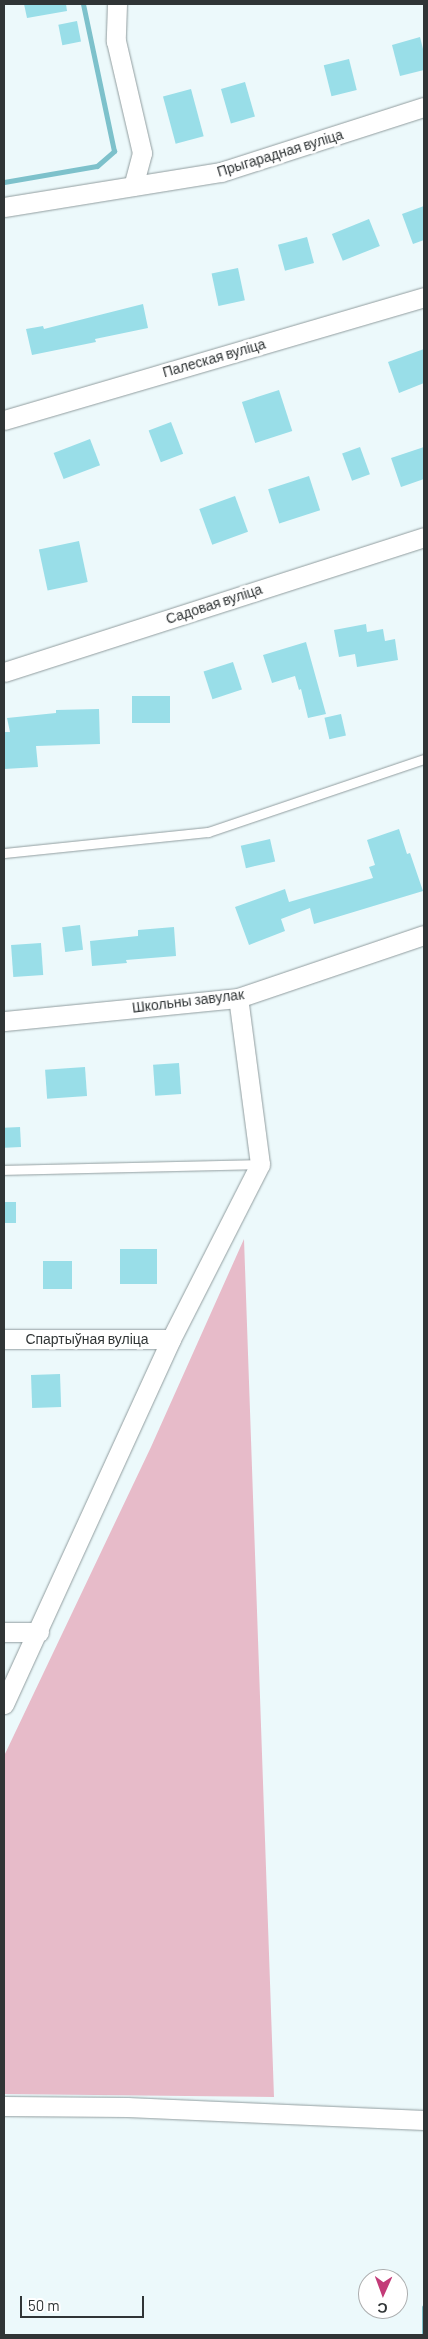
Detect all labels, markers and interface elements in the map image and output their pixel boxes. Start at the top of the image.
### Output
street label: Прыгарадная вуліца [215,126,345,180]
street label: Палеская вуліца [161,335,267,381]
street label: Садовая вуліца [164,581,264,627]
street label: Школьны завулак [131,986,245,1016]
street label: Спартыўная вуліца [25,1331,149,1347]
north arrow [358,2269,408,2319]
scale bar [22,2286,146,2318]
text: 50 m [28,2296,60,2314]
text: С [377,2300,388,2317]

